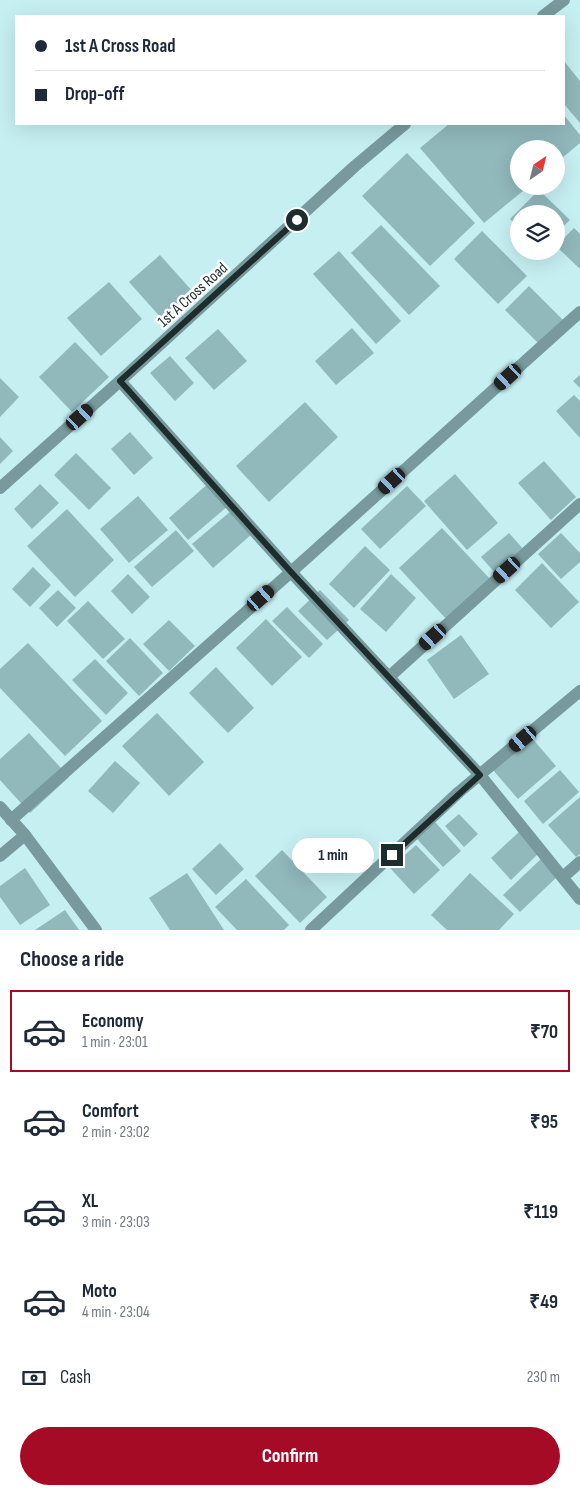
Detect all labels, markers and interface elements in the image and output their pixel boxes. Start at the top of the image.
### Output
text: 1st A Cross Road [65,35,175,58]
text: Drop-off [65,83,125,106]
north arrow [510,140,565,195]
map controls [510,140,565,260]
button: layers [510,205,565,260]
route start [286,209,308,231]
street label: 1st A Cross Road [154,259,232,331]
car [491,361,524,393]
car [63,401,96,433]
car [375,465,408,497]
car [490,554,523,586]
car [244,582,277,614]
car [416,621,449,653]
car [506,724,539,754]
callout: 1 min [292,838,374,872]
route end [381,844,403,866]
text: 1 min [318,846,348,865]
text: Choose a ride [20,946,124,973]
icon: car [22,1009,67,1054]
text: Economy [82,1010,144,1033]
text: ₹70 [530,1021,558,1044]
text: 1 min · 23:01 [82,1033,148,1052]
icon: car [22,1099,67,1144]
text: Comfort [82,1100,139,1123]
text: ₹95 [530,1111,558,1134]
text: 2 min · 23:02 [82,1123,150,1142]
icon: car [22,1189,67,1234]
text: XL [82,1190,98,1213]
text: ₹119 [523,1201,558,1224]
text: 3 min · 23:03 [82,1213,150,1232]
icon: car [22,1279,67,1324]
text: Moto [82,1280,117,1303]
text: ₹49 [529,1291,558,1314]
text: 4 min · 23:04 [82,1303,150,1322]
icon: cash [20,1364,48,1392]
text: Cash [60,1366,91,1389]
text: 230 m [527,1368,560,1387]
button: Confirm [20,1427,560,1485]

